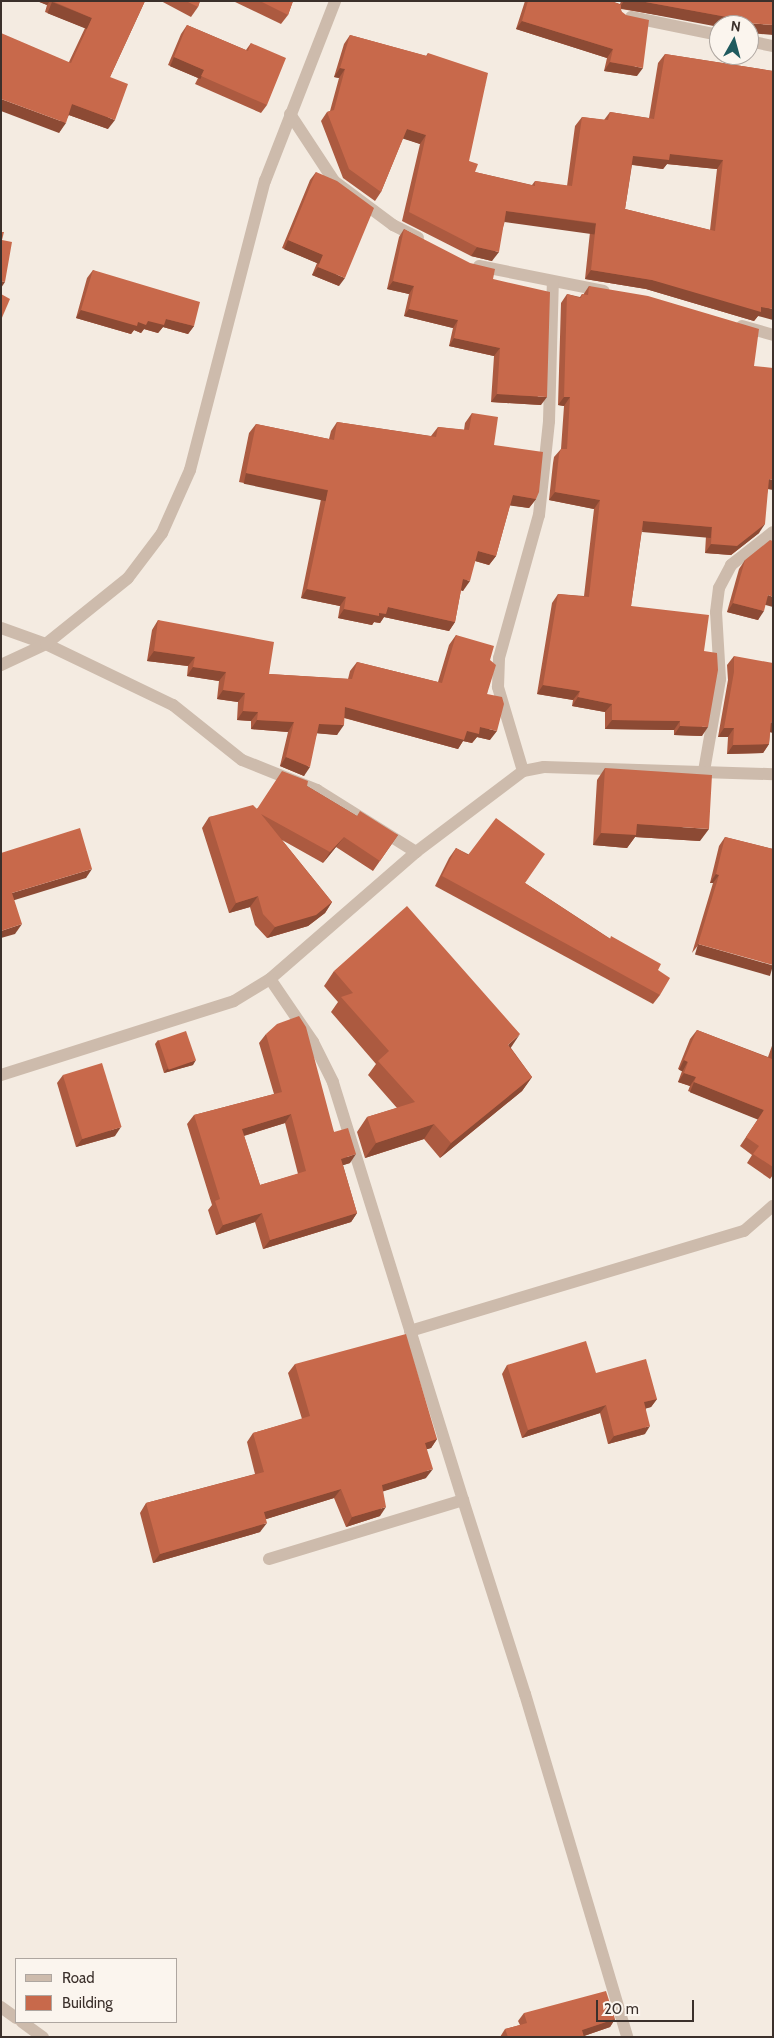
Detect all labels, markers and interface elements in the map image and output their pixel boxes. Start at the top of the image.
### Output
north arrow [709,15,759,65]
text: N [730,17,742,36]
legend [15,1958,178,2023]
text: Road [62,1969,95,1987]
scale bar [599,1990,696,2022]
text: Building [62,1994,113,2012]
text: 20 m [604,2000,639,2018]

